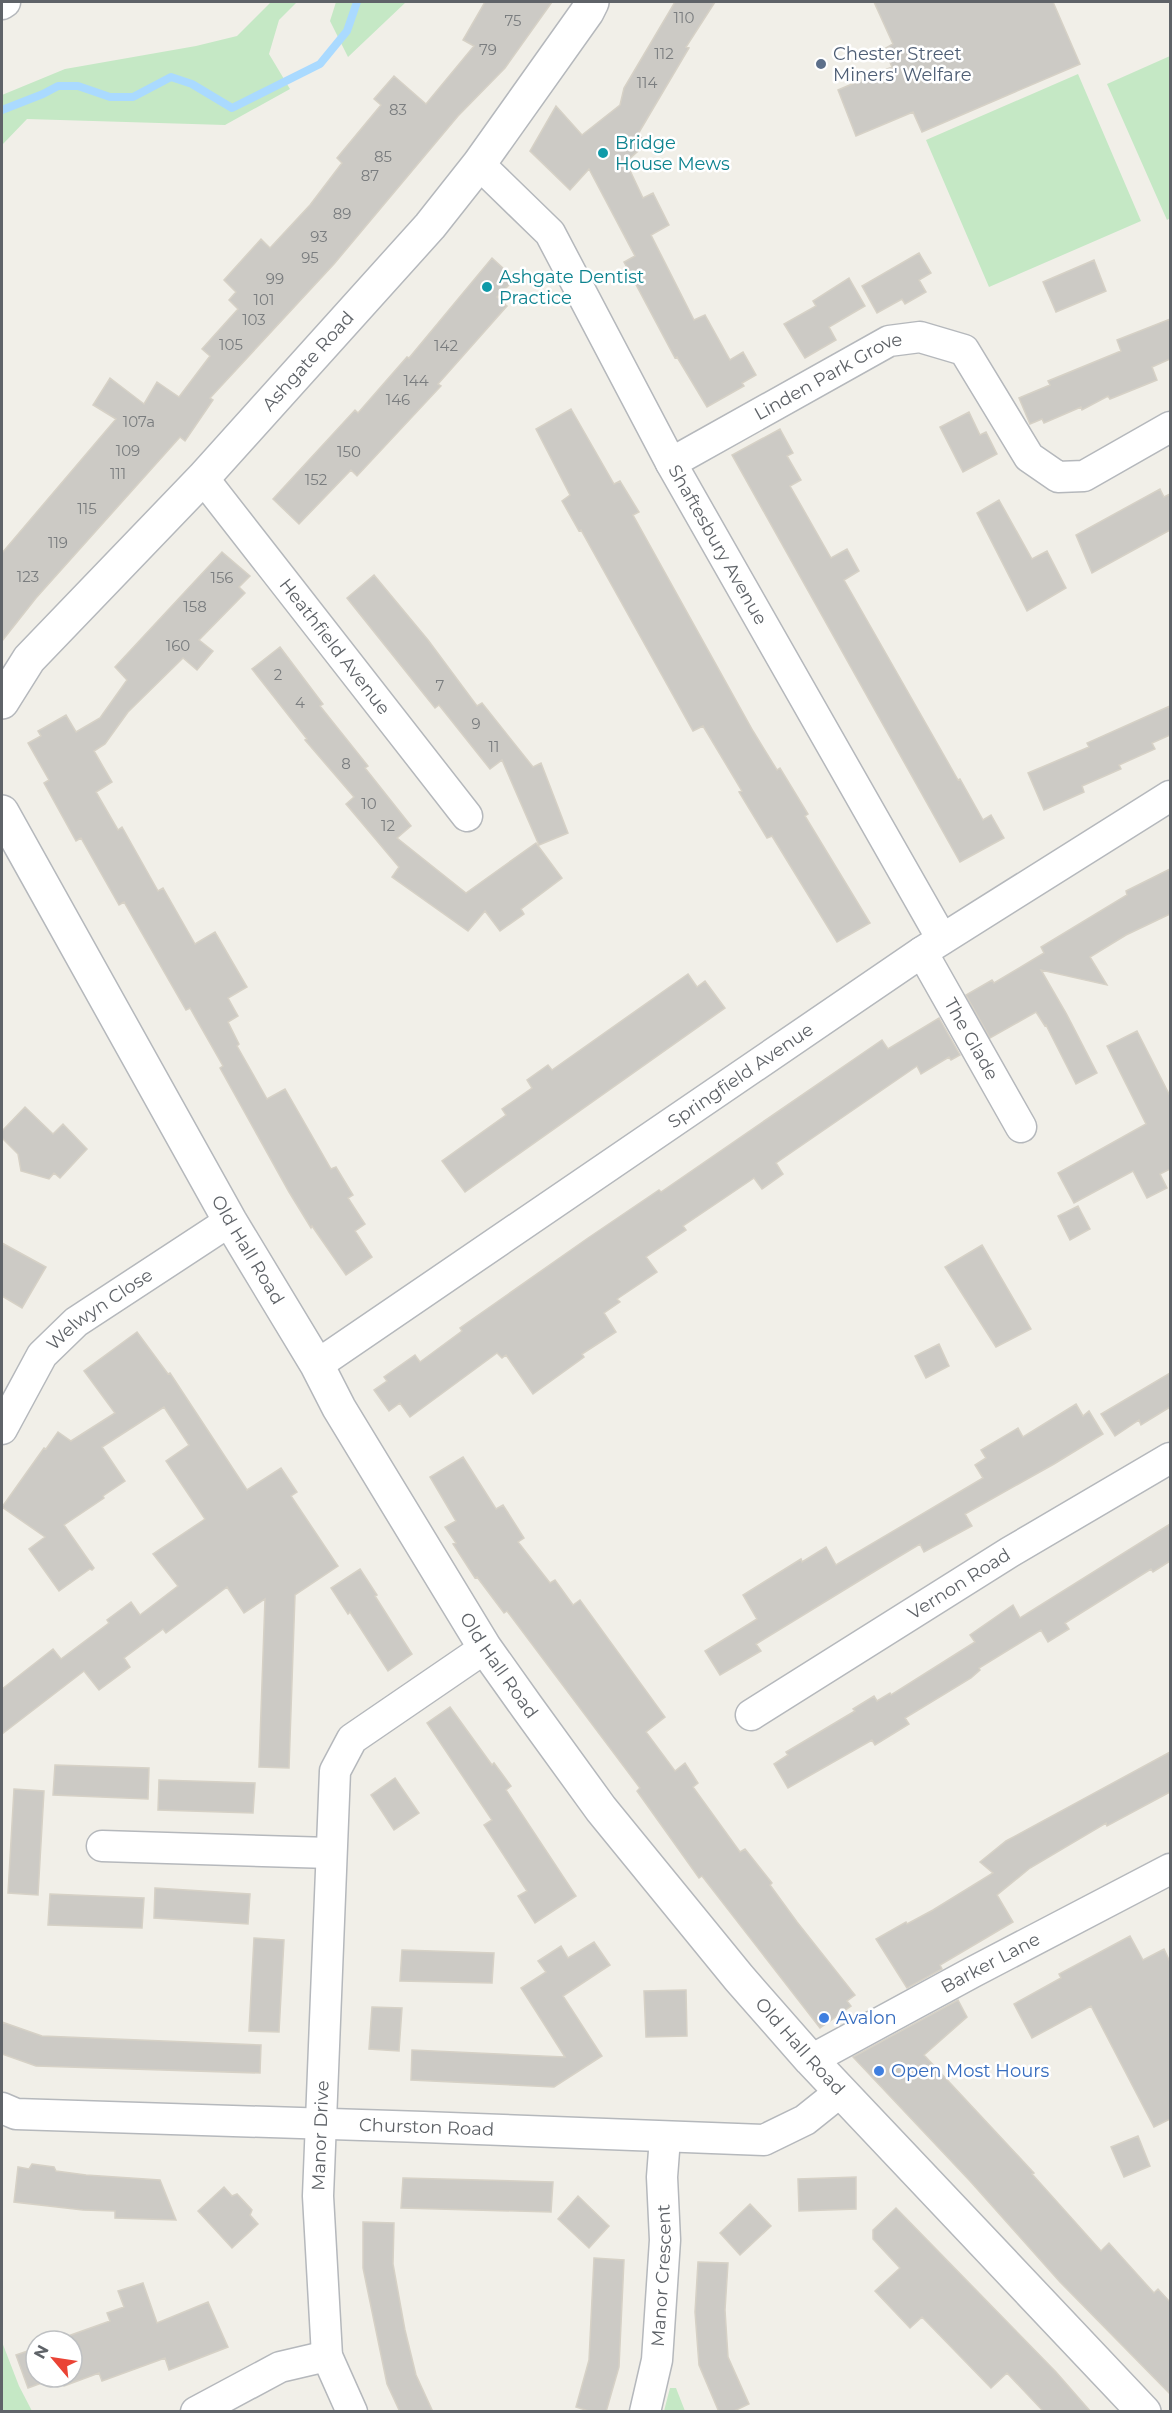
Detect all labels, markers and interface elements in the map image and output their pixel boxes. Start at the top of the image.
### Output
house number: 110 [674,8,694,27]
house number: 75 [504,11,522,30]
house number: 79 [479,40,497,59]
place label: Chester Street Miners' Welfare [833,43,972,86]
house number: 112 [654,44,674,63]
marker: Chester Street Miners' Welfare [814,57,828,71]
house number: 114 [637,73,657,92]
house number: 83 [389,100,407,119]
place label: Bridge House Mews [615,132,730,175]
marker: Bridge House Mews [596,146,610,160]
house number: 85 [374,147,392,166]
house number: 87 [361,166,379,185]
house number: 89 [333,204,351,223]
house number: 93 [310,227,328,246]
house number: 95 [301,248,319,267]
place label: Ashgate Dentist Practice [499,266,644,309]
house number: 99 [266,269,284,288]
marker: Ashgate Dentist Practice [480,280,494,294]
house number: 101 [254,290,274,309]
street label: Ashgate Road [258,307,359,416]
house number: 103 [242,310,266,329]
street label: Linden Park Grove [750,328,904,425]
house number: 105 [219,335,243,354]
house number: 142 [434,336,458,355]
house number: 144 [403,371,429,390]
house number: 146 [386,390,410,409]
house number: 107a [123,412,155,431]
house number: 109 [116,441,140,460]
house number: 150 [337,442,361,461]
street label: Shaftesbury Avenue [663,461,772,629]
house number: 111 [110,464,126,483]
house number: 152 [305,470,327,489]
house number: 115 [77,499,97,518]
house number: 119 [48,533,68,552]
house number: 123 [17,567,39,586]
house number: 156 [210,568,234,587]
street label: Heathfield Avenue [275,574,395,719]
house number: 158 [183,597,207,616]
house number: 160 [166,636,190,655]
house number: 2 [274,665,282,684]
house number: 7 [436,676,445,695]
house number: 4 [295,693,305,712]
house number: 9 [471,714,481,733]
house number: 11 [489,737,499,756]
house number: 8 [341,754,351,773]
house number: 10 [361,794,377,813]
house number: 12 [381,816,395,835]
street label: The Glade [939,994,1003,1084]
street label: Springfield Avenue [664,1018,818,1133]
street label: Old Hall Road [207,1191,289,1308]
street label: Welwyn Close [42,1264,157,1355]
street label: Vernon Road [904,1544,1015,1624]
street label: Old Hall Road [455,1608,543,1723]
street label: Barker Lane [937,1928,1044,1998]
street label: Old Hall Road [750,1993,849,2100]
place label: Avalon [836,2007,897,2029]
marker: Avalon [817,2011,831,2025]
place label: Open Most Hours [891,2060,1050,2082]
marker: Open Most Hours [872,2064,886,2078]
street label: Manor Drive [307,2080,334,2191]
street label: Churston Road [359,2114,495,2141]
street label: Manor Crescent [647,2204,676,2348]
north arrow [24,2329,84,2389]
text: N [30,2342,53,2362]

